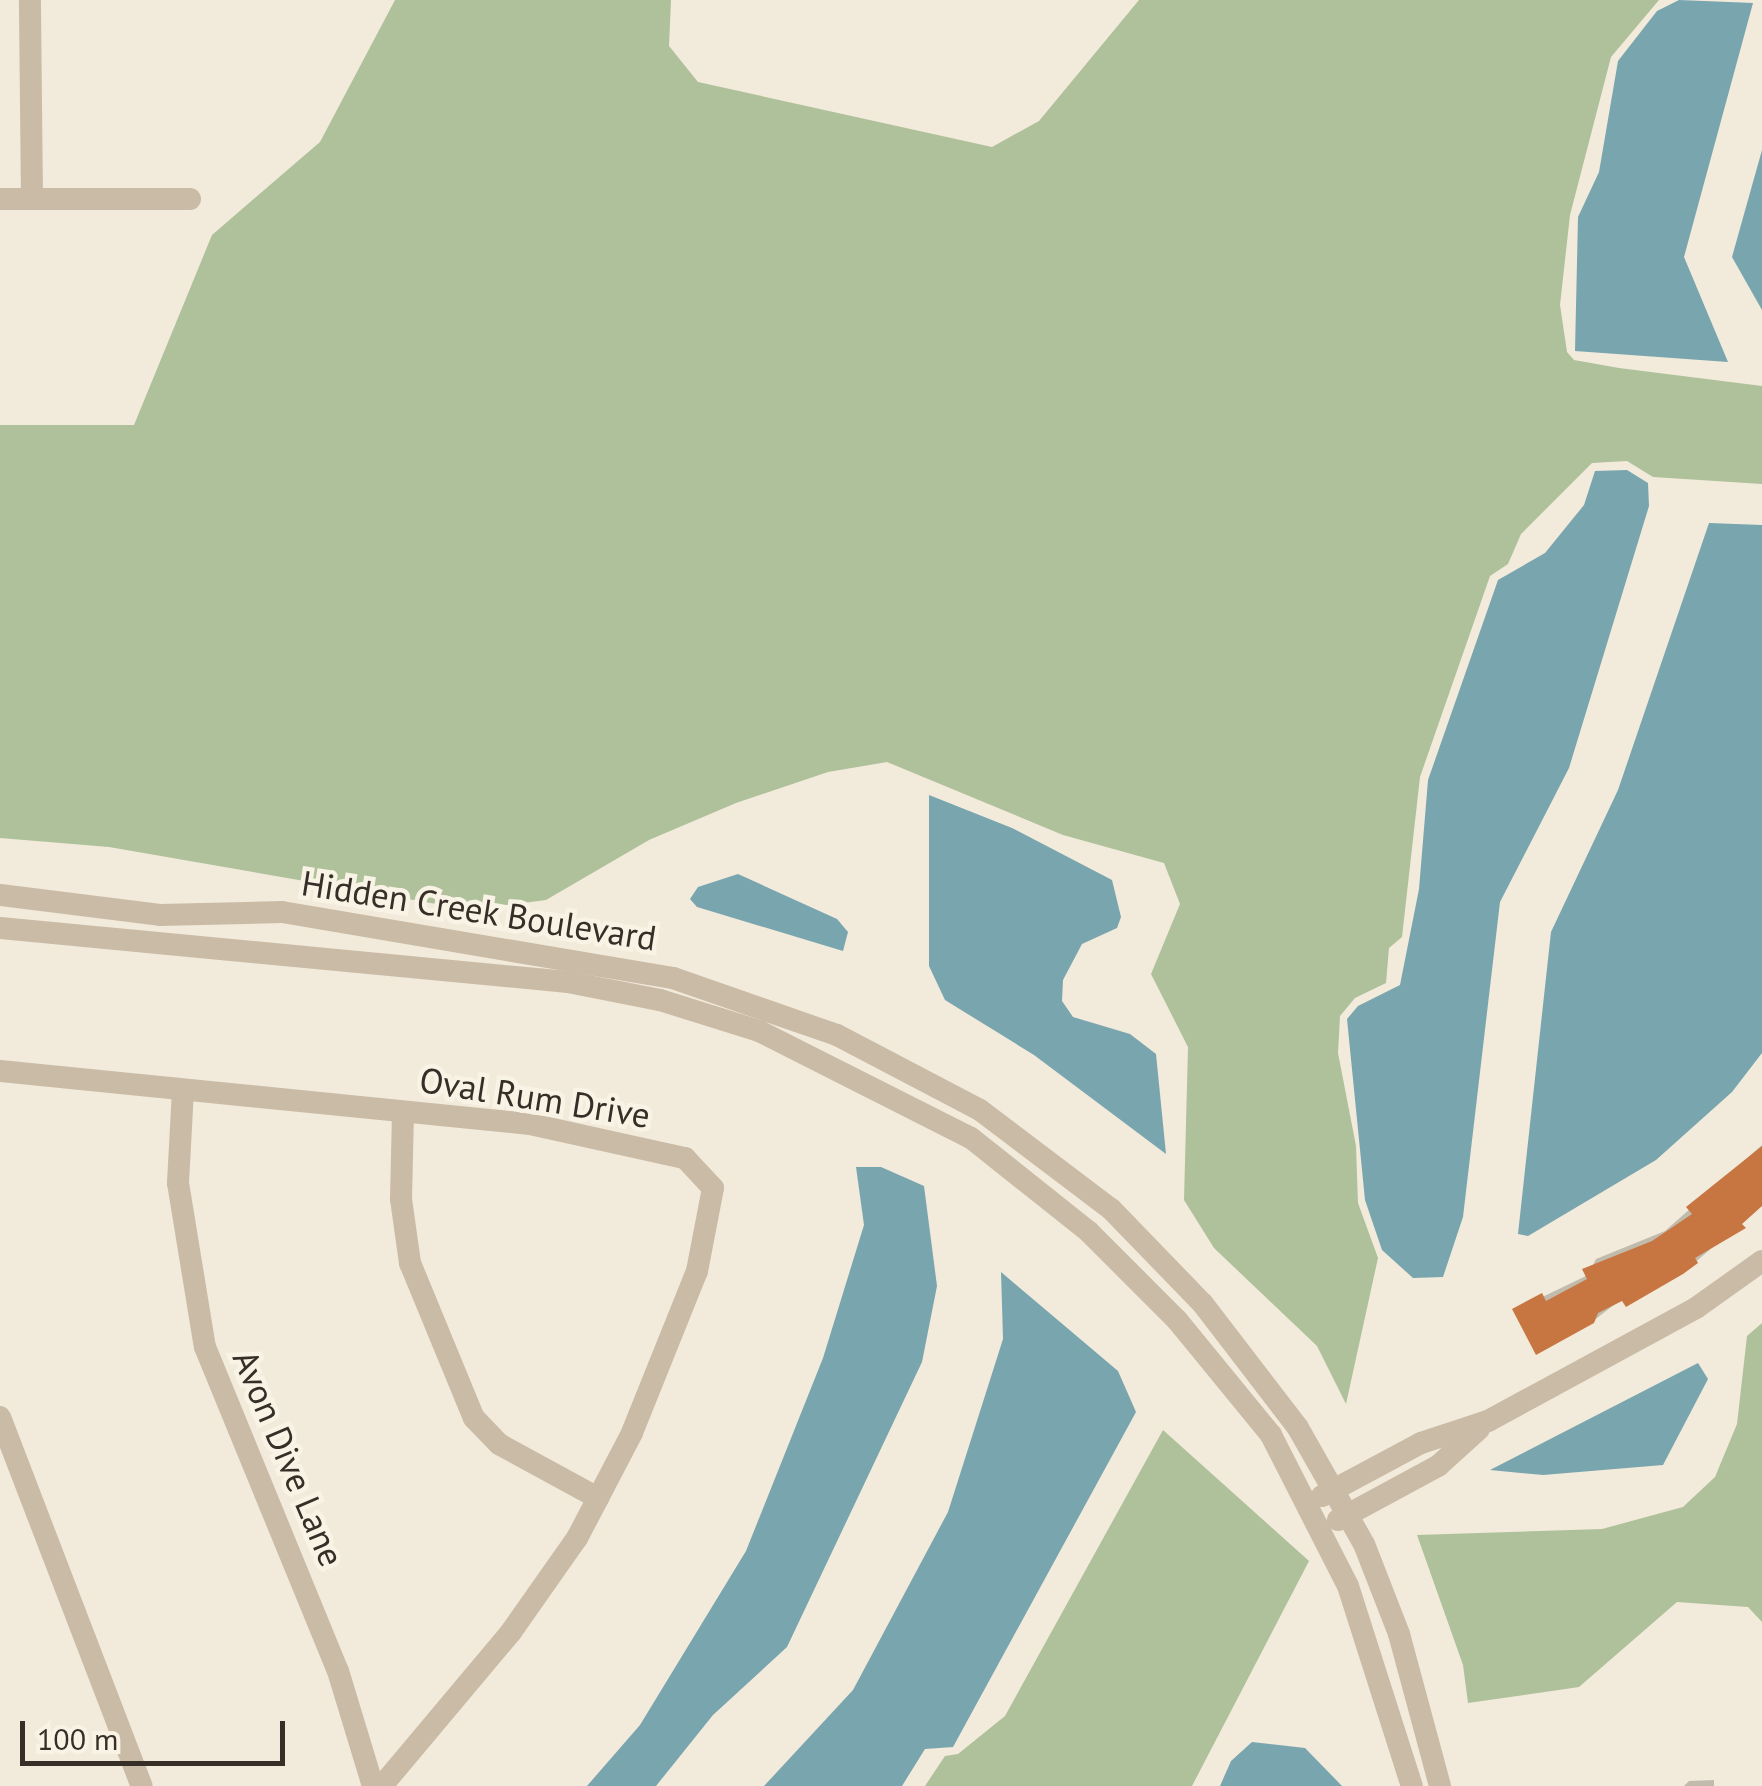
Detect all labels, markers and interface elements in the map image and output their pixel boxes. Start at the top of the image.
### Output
street label: Hidden Creek Boulevard [298,861,660,959]
street label: Oval Rum Drive [417,1058,653,1136]
street label: Avon Dive Lane [225,1344,353,1572]
scale bar [25,1701,290,1763]
text: 100 m [37,1719,118,1758]

